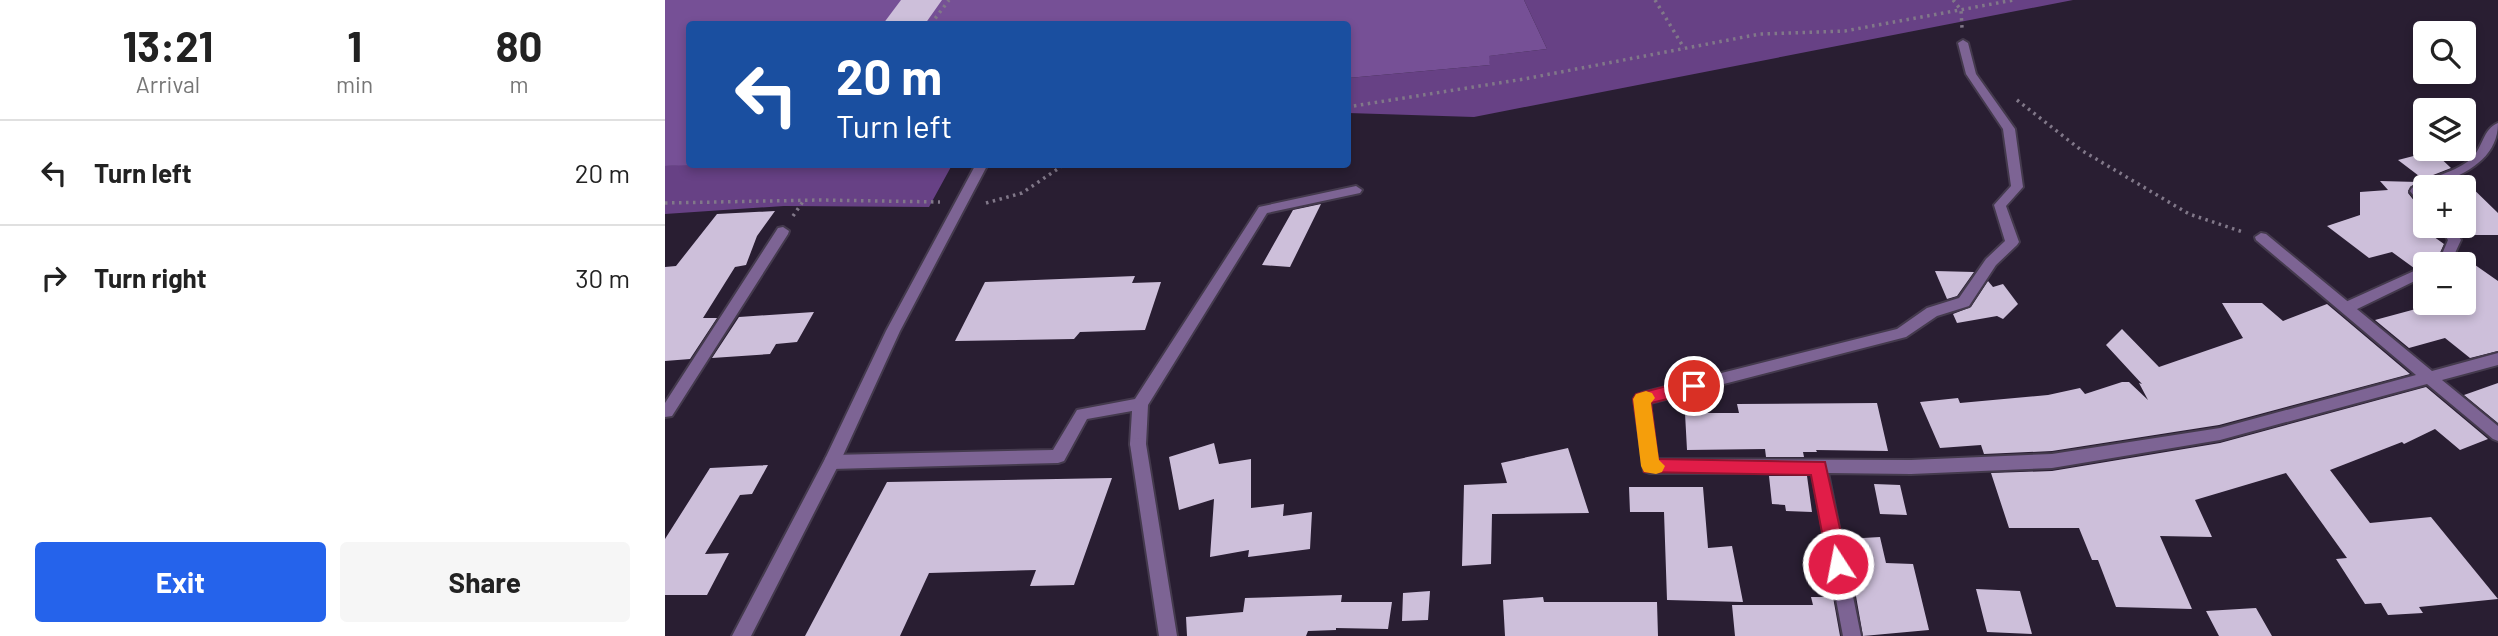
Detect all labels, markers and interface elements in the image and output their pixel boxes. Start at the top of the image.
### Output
text: 13:21 [123,20,213,70]
text: 1 [347,20,362,70]
text: 80 [496,20,542,70]
map controls [2413,21,2476,315]
button: search [2413,21,2476,84]
text: 20 m [836,46,942,105]
icon: left [721,49,812,140]
text: Arrival [136,70,200,98]
text: min [336,70,373,98]
text: m [510,70,529,98]
button: layers [2413,98,2476,161]
text: Turn left [836,106,953,144]
icon: left [35,154,73,192]
text: Turn left [94,157,192,188]
text: 20 m [575,157,630,188]
button: + [2413,175,2476,238]
button: − [2413,252,2476,315]
icon: right [35,259,73,297]
text: Turn right [94,262,207,293]
text: 30 m [575,262,630,293]
pin [1664,356,1724,416]
icon: arrive [1675,367,1713,405]
position arrow [1801,527,1875,601]
button: Exit [35,542,326,622]
button: Share [340,542,630,622]

